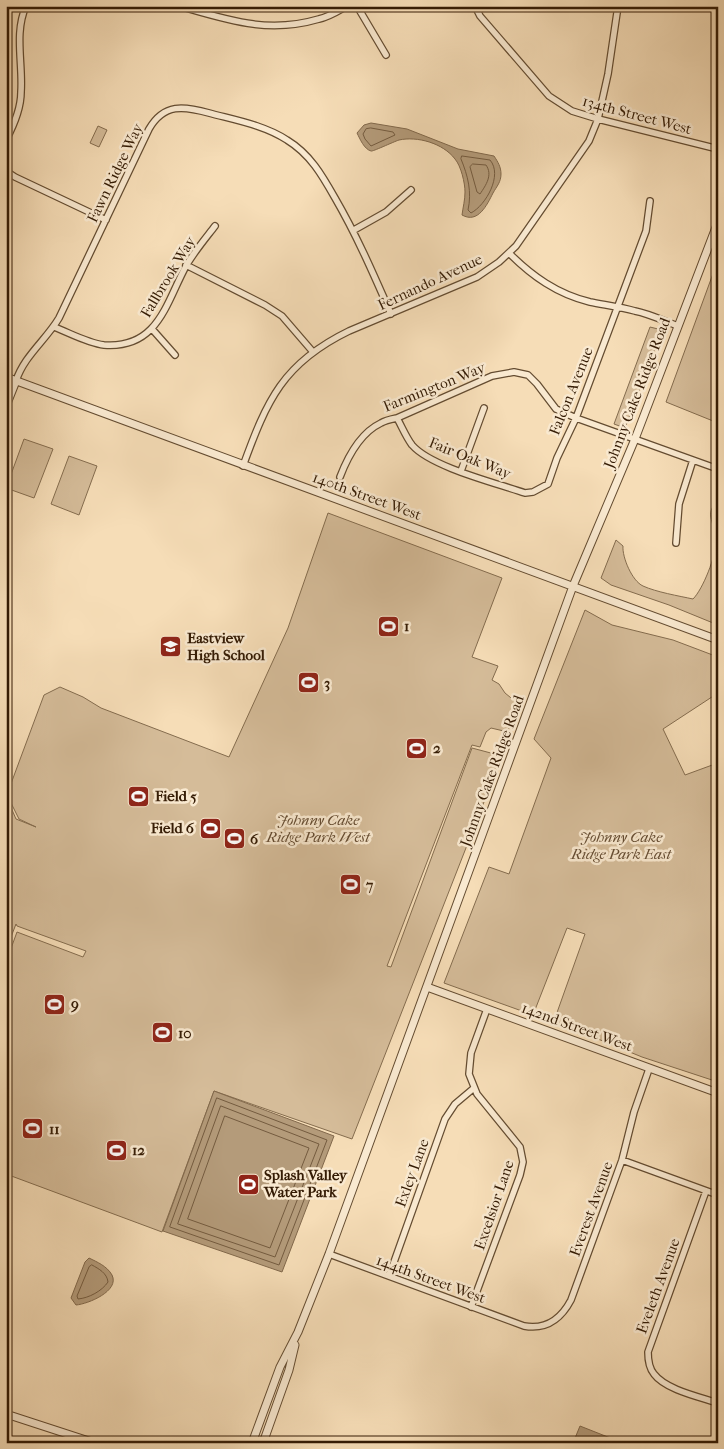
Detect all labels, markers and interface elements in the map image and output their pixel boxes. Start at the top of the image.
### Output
street label: 134th Street West [580,92,694,138]
street label: Fawn Ridge Way [83,120,147,226]
street label: Fallbrook Way [137,232,200,321]
street label: Fernando Avenue [375,250,486,314]
street label: Johnny Cake Ridge Road [600,314,674,472]
street label: Falcon Avenue [545,344,597,438]
street label: Farmington Way [380,358,489,416]
street label: Fair Oak Way [426,433,515,483]
street label: 140th Street West [310,468,424,524]
sports icon: 1 [376,614,400,638]
place label: 1 [404,617,409,635]
place label: Eastview High School [187,629,266,664]
school or university icon: Eastview High School [159,635,183,659]
sports icon: 3 [296,671,320,695]
place label: 3 [324,674,330,692]
street label: Johnny Cake Ridge Road [456,692,528,850]
sports icon: 2 [405,736,429,760]
place label: 2 [433,739,441,757]
sports icon: Field 5 [127,784,151,808]
place label: Field 5 [154,787,197,805]
park label: Johnny Cake Ridge Park West [265,811,371,846]
sports icon: Field 6 [198,816,222,840]
place label: Field 6 [150,819,195,837]
sports icon: 6 [222,827,246,851]
park label: Johnny Cake Ridge Park East [570,828,672,863]
place label: 6 [250,830,259,848]
sports icon: 7 [338,873,362,897]
place label: 7 [365,876,374,894]
sports icon: 9 [43,992,67,1016]
place label: 9 [70,995,79,1013]
street label: 142nd Street West [519,999,636,1056]
sports icon: 10 [150,1021,174,1045]
place label: 10 [178,1024,192,1042]
sports icon: 11 [21,1117,45,1141]
place label: 11 [49,1120,60,1138]
street label: Exley Lane [391,1136,433,1210]
sports icon: 12 [104,1138,128,1162]
place label: 12 [132,1141,145,1159]
street label: Excelsior Lane [470,1157,518,1252]
street label: Everest Avenue [565,1158,617,1259]
place label: Splash Valley Water Park [263,1166,348,1201]
sports icon: Splash Valley Water Park [236,1172,260,1196]
street label: Eveleth Avenue [632,1235,684,1336]
street label: 144th Street West [374,1251,489,1307]

